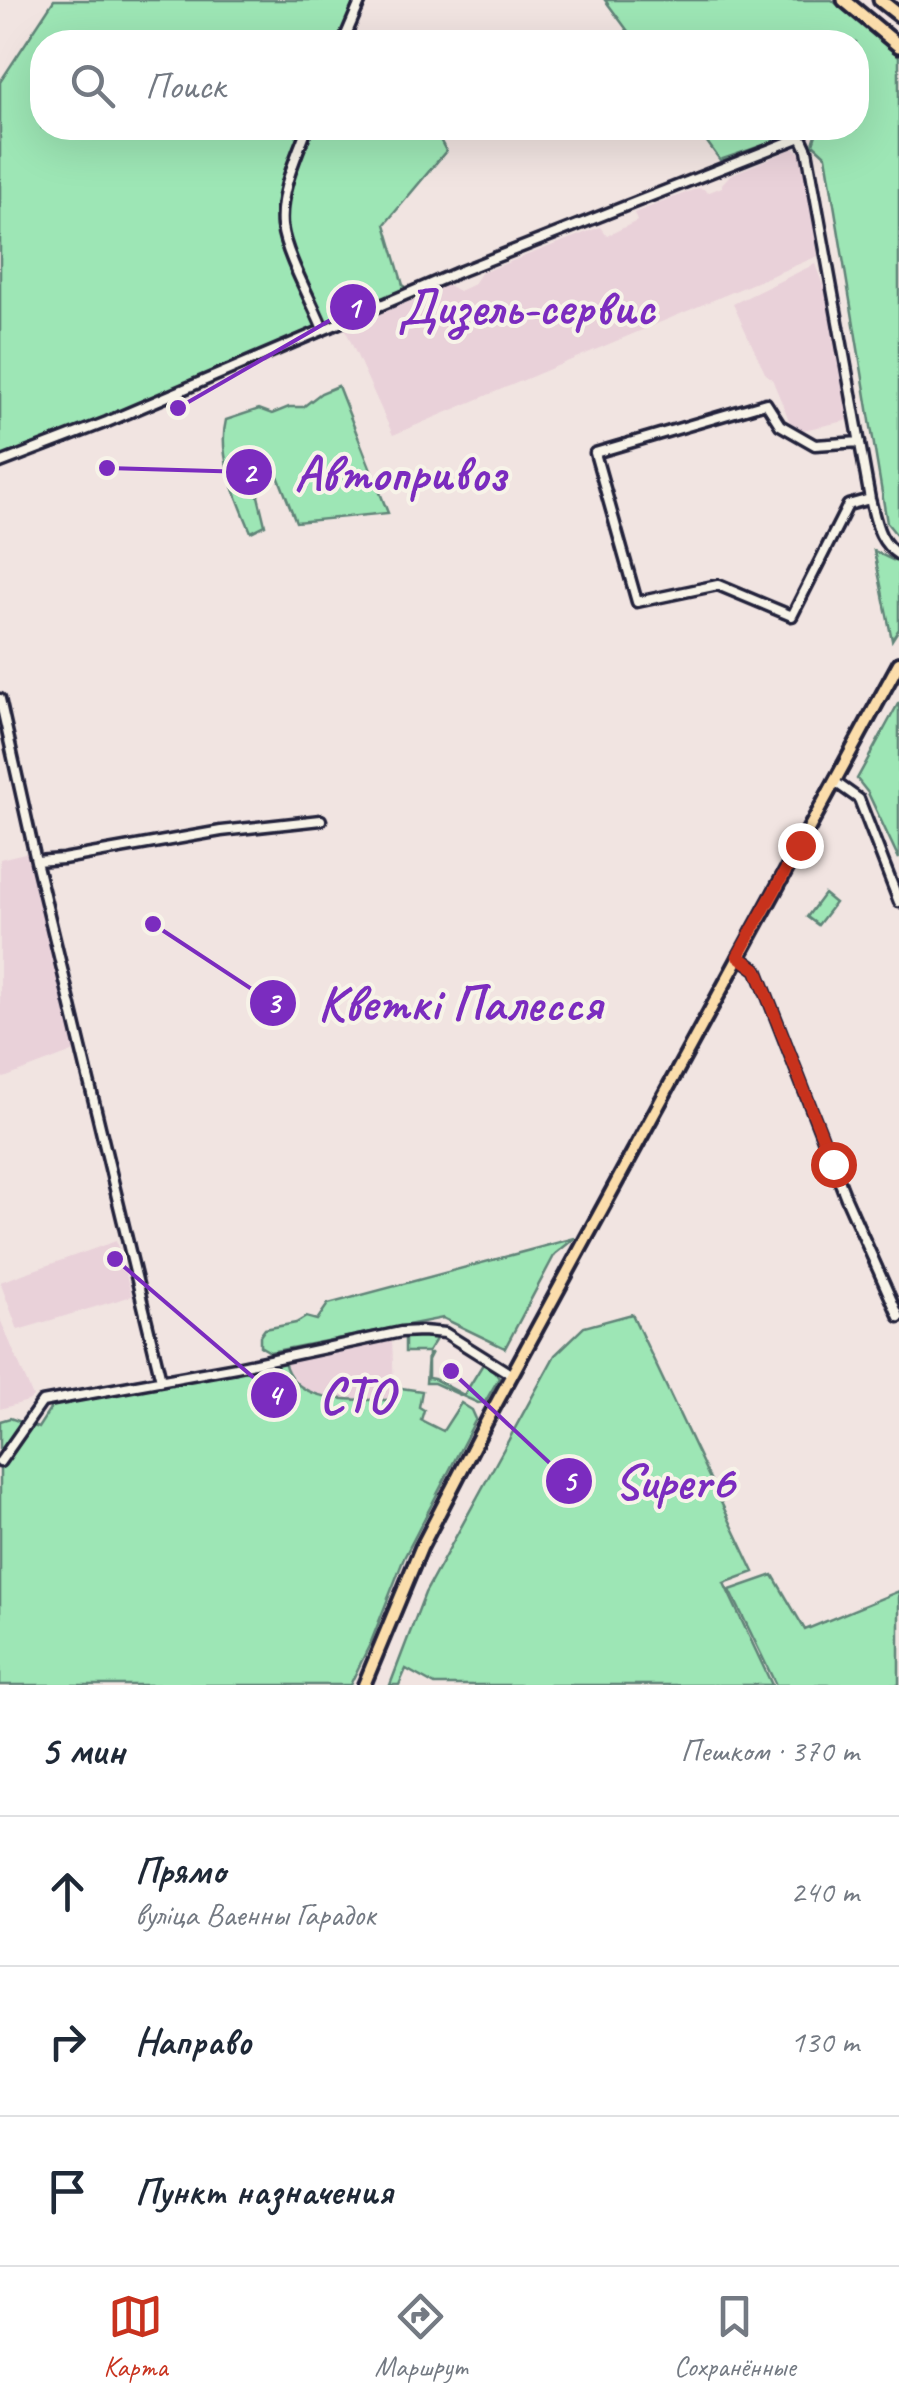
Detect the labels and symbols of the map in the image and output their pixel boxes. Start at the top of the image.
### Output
callout: Дизель-сервис [328,267,674,347]
text: Дизель-сервис [398,276,657,340]
text: 1 [346,288,363,326]
callout: Автопривоз [224,432,526,512]
text: Автопривоз [294,442,509,505]
text: 2 [242,454,258,492]
route end [778,823,824,869]
callout: Кветкі Палесся [248,963,622,1043]
text: Кветкі Палесся [318,972,605,1035]
text: 3 [266,984,282,1022]
route start [811,1142,857,1188]
callout: СТО [249,1355,412,1435]
text: СТО [319,1364,400,1427]
text: 4 [267,1376,284,1414]
callout: Super6 [544,1441,754,1521]
text: Super6 [614,1450,737,1513]
text: 5 [562,1462,578,1500]

